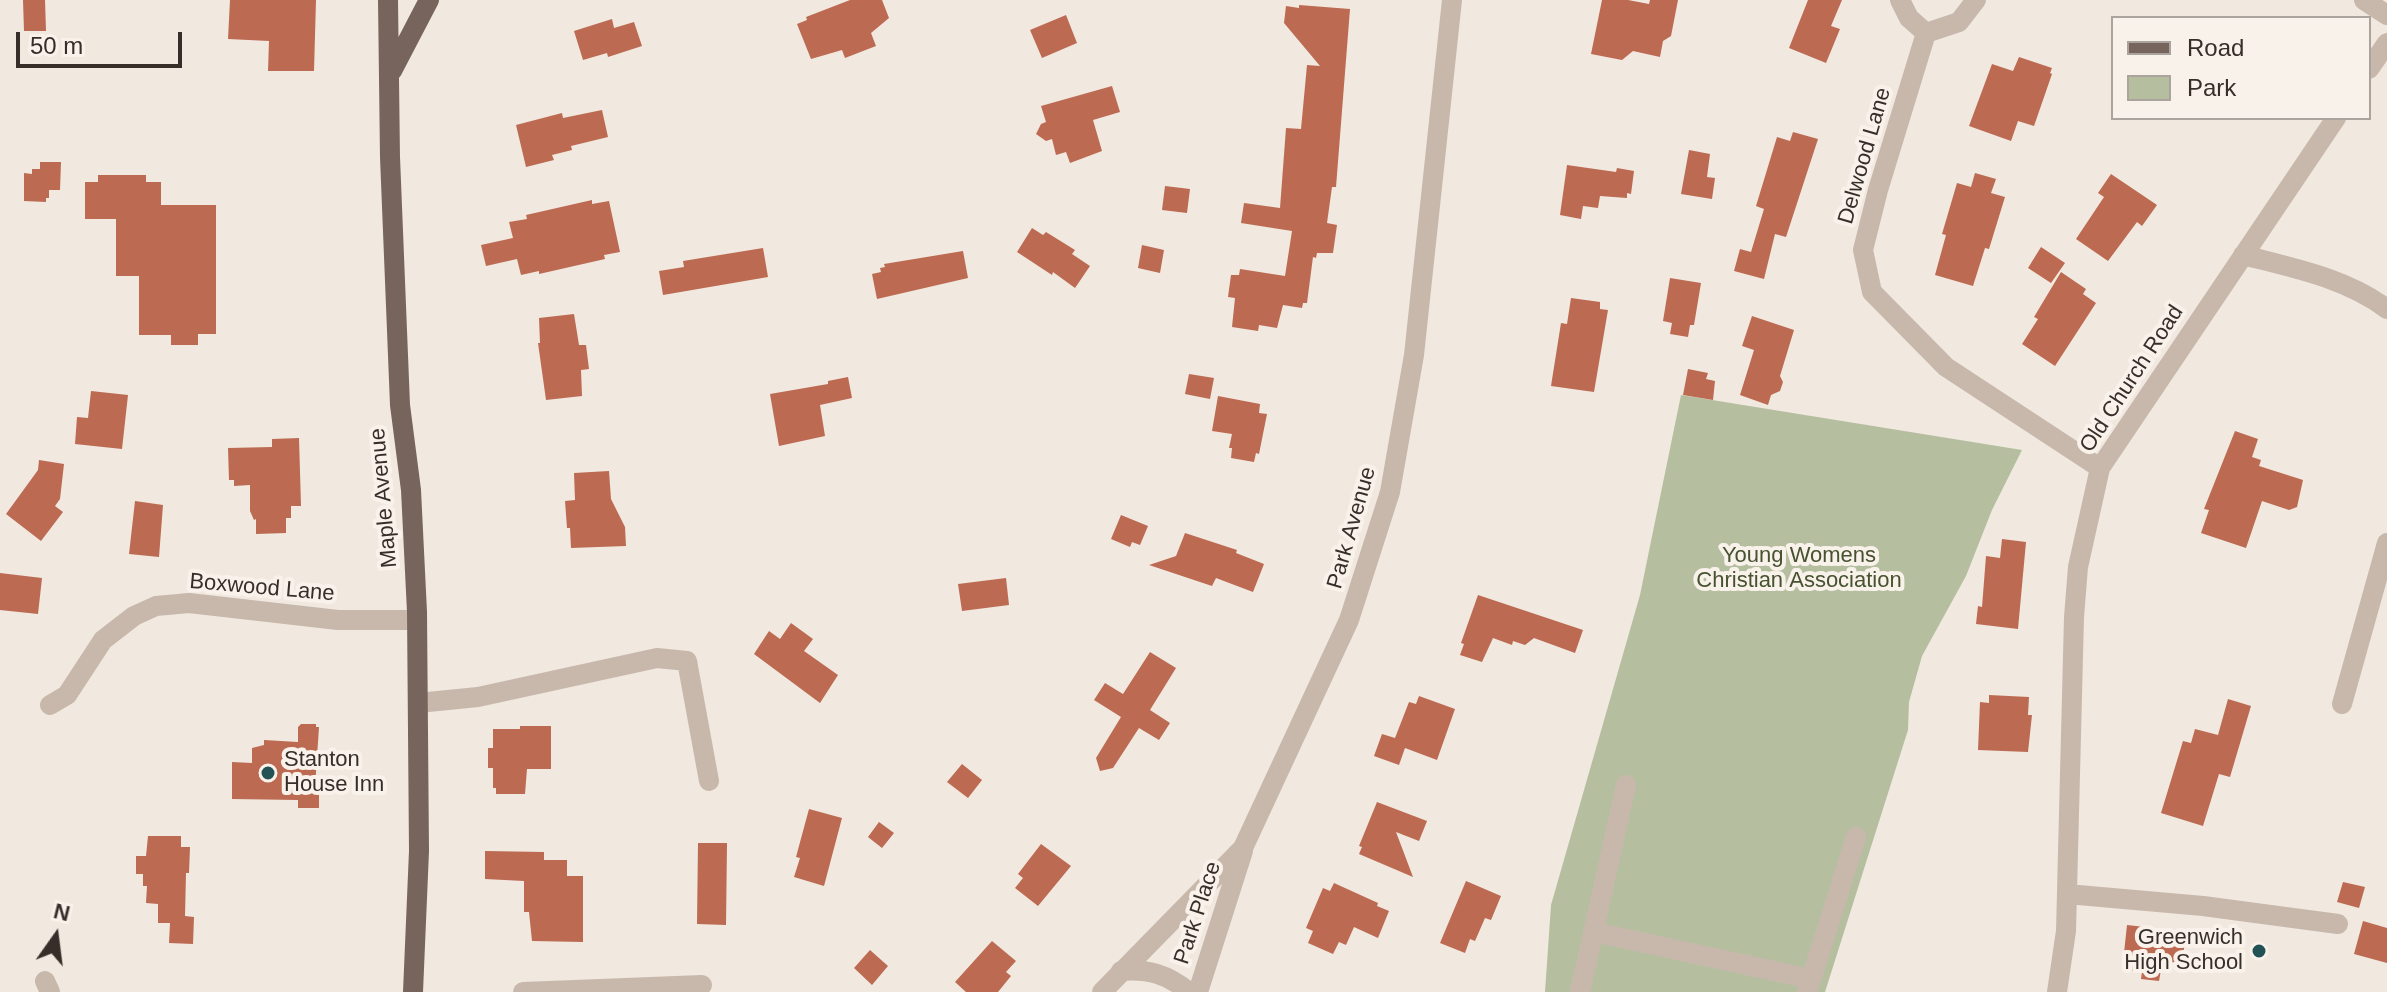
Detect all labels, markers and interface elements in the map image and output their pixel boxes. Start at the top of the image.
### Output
scale bar [20,16,186,66]
legend [2111,16,2371,120]
text: 50 m [30,32,83,59]
text: Road [2187,34,2244,61]
text: Park [2187,74,2236,101]
street label: Delwood Lane [1833,85,1897,227]
street label: Old Church Road [2075,301,2189,457]
street label: Maple Avenue [365,427,403,569]
street label: Park Avenue [1322,464,1382,592]
park label: Young Womens Christian Association [1696,543,1902,594]
street label: Boxwood Lane [188,569,336,607]
place label: Stanton House Inn [284,747,384,798]
marker: Stanton House Inn [259,764,277,782]
street label: Park Place [1169,858,1227,968]
north arrow [16,896,96,976]
text: N [51,898,73,926]
place label: Greenwich High School [2124,925,2243,976]
marker: Greenwich High School [2250,942,2268,960]

